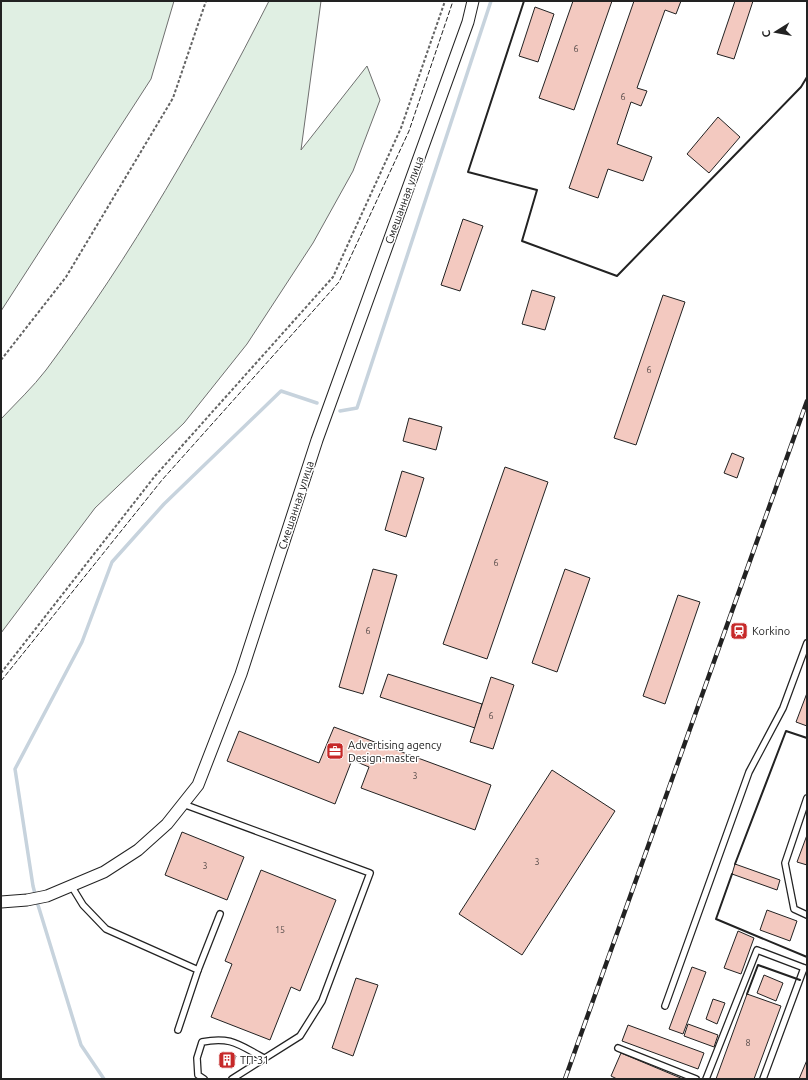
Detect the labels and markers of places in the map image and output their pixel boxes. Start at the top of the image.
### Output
station icon: Korkino [729,621,749,641]
place label: Korkino [752,625,790,637]
place label: Advertising agency Design-master [348,739,442,764]
office icon: Advertising agency Design-master [325,741,345,761]
building icon: ТП-31 [217,1050,237,1070]
place label: ТП-31 [240,1054,269,1066]

